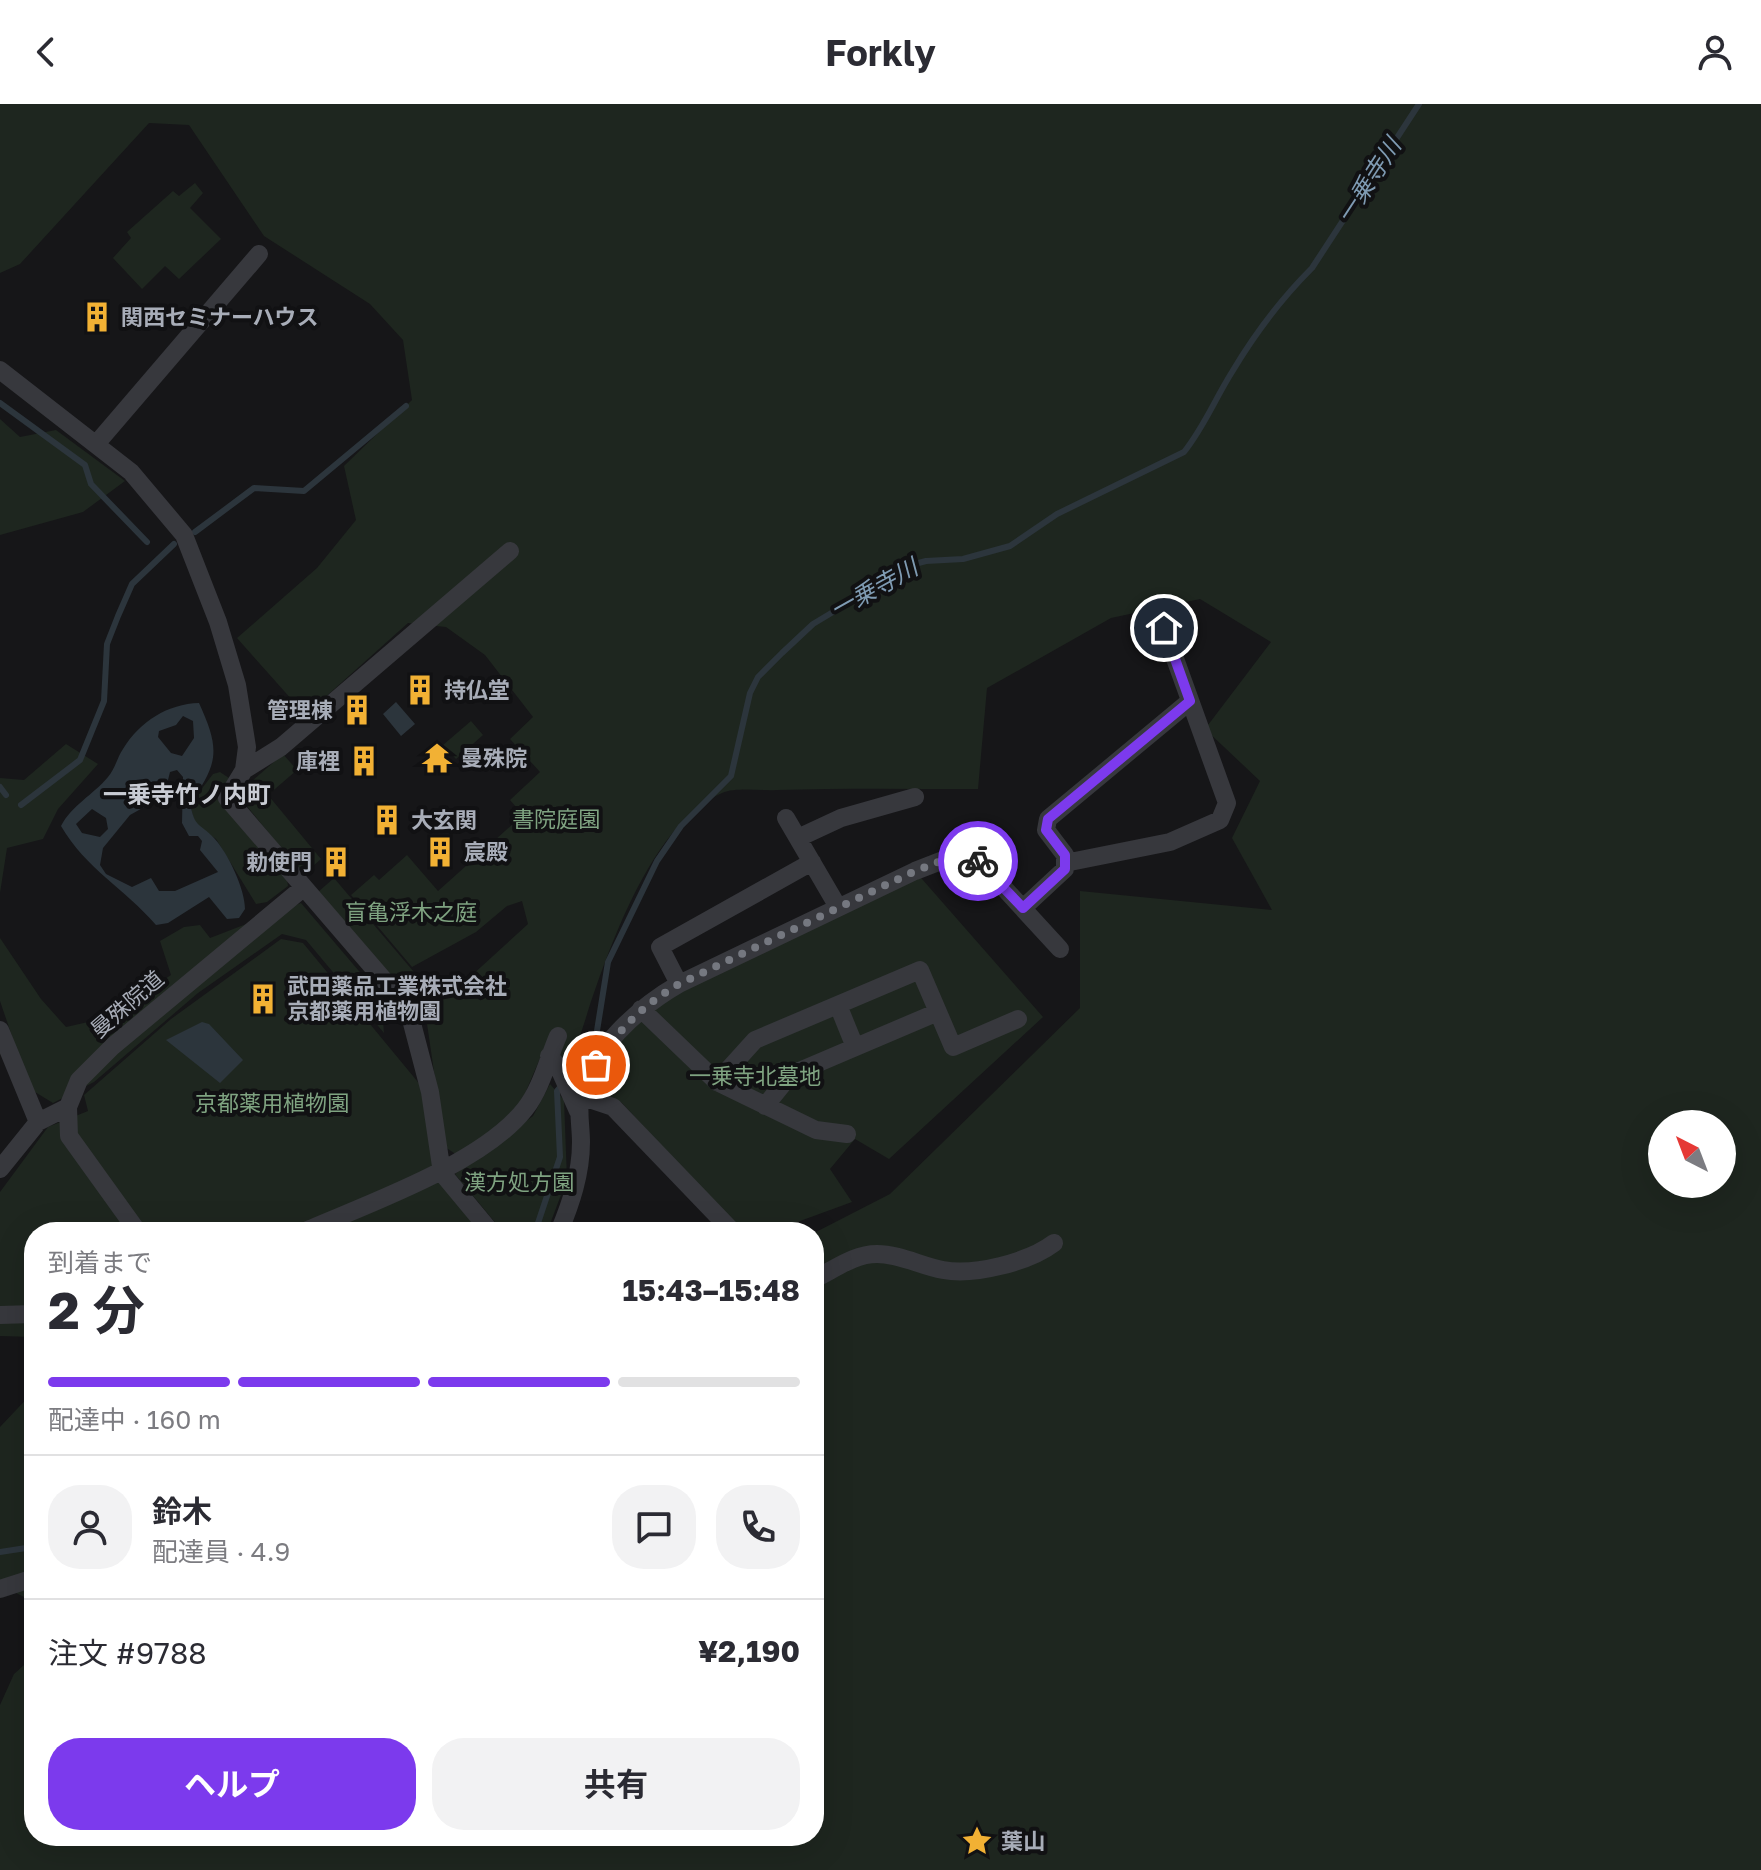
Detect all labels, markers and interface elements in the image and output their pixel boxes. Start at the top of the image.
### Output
icon: back [24,30,68,74]
icon: person [1693,30,1737,74]
text: Forkly [825,31,936,74]
water label: 一乗寺川 [1329,130,1408,228]
building icon: 関西セミナーハウス [80,300,114,334]
place label: 関西セミナーハウス [121,303,319,330]
water label: 一乗寺川 [824,550,925,624]
pin [1130,594,1198,662]
icon: home [1142,606,1186,650]
building icon: 持仏堂 [403,673,437,707]
place label: 持仏堂 [444,676,510,703]
building icon: 管理棟 [340,693,374,727]
place label: 管理棟 [267,696,333,723]
temple icon: 曼殊院 [420,741,454,775]
building icon: 庫裡 [347,744,381,778]
place label: 曼殊院 [461,744,527,771]
place label: 庫裡 [296,747,340,774]
district label: 一乗寺竹ノ内町 [103,779,271,808]
building icon: 大玄関 [370,803,404,837]
park label: 書院庭園 [512,805,600,832]
place label: 大玄関 [411,806,477,833]
courier [938,821,1018,901]
building icon: 宸殿 [423,835,457,869]
place label: 宸殿 [464,838,508,865]
icon: bike [956,839,1000,883]
building icon: 勅使門 [319,845,353,879]
place label: 勅使門 [246,848,312,875]
park label: 盲亀浮木之庭 [345,898,477,925]
street label: 曼殊院道 [85,965,169,1043]
place label: 武田薬品工業株式会社 京都薬用植物園 [287,972,507,1024]
building icon: 武田薬品工業株式会社 京都薬用植物園 [246,982,280,1016]
pin [562,1031,630,1099]
icon: bag [574,1043,618,1087]
park label: 一乗寺北墓地 [689,1062,821,1089]
park label: 京都薬用植物園 [195,1089,349,1116]
north arrow [1648,1110,1736,1198]
map controls [1648,1110,1736,1198]
park label: 漢方処方園 [464,1168,574,1195]
text: 到着まで [48,1247,152,1278]
text: 15:43–15:48 [622,1272,800,1308]
text: 2 分 [48,1278,145,1340]
text: 配達中 · 160 m [48,1404,221,1435]
button: person [48,1485,132,1569]
button: chat [612,1485,696,1569]
button: phone [716,1485,800,1569]
text: 鈴木 [152,1493,212,1529]
text: 配達員 · 4.9 [152,1536,290,1567]
text: ¥2,190 [698,1633,800,1669]
text: 注文 #9788 [48,1635,207,1671]
button: ヘルプ [48,1738,416,1830]
button: 共有 [432,1738,800,1830]
place icon: 葉山 [960,1824,994,1858]
place label: 葉山 [1001,1827,1045,1854]

